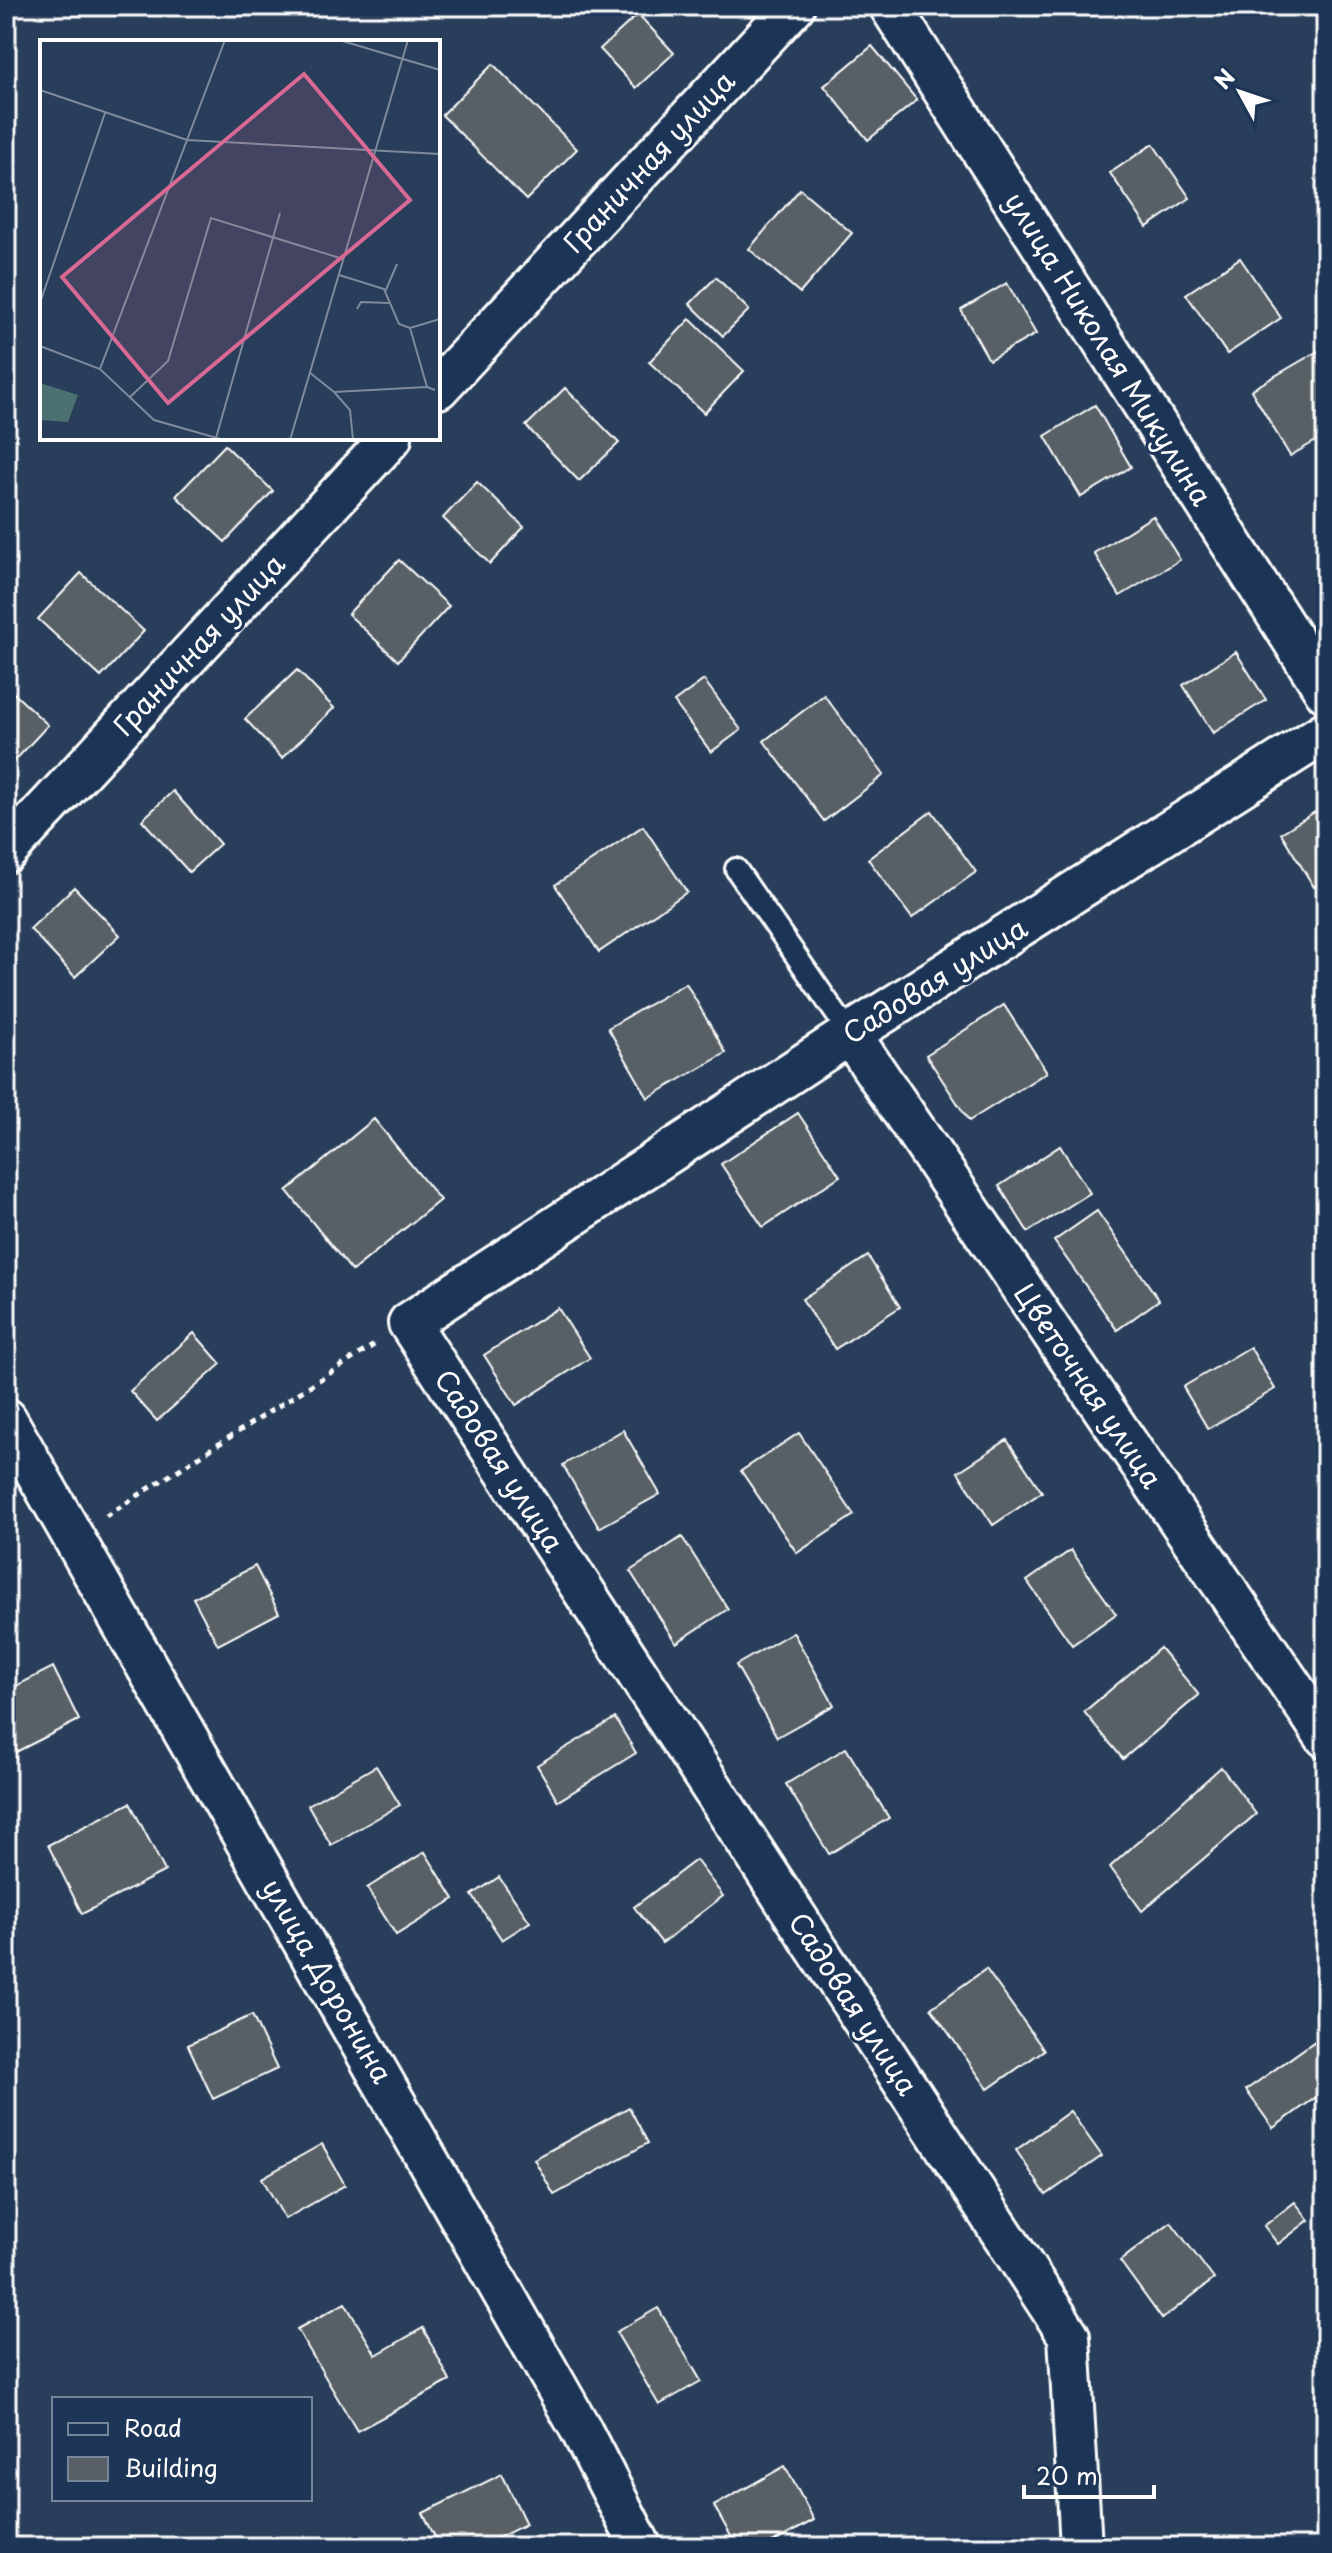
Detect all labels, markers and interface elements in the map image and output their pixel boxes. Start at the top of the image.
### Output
inset map [40,40,440,440]
north arrow [1200,52,1280,132]
street label: Граничная улица [552,60,744,262]
text: N [1205,61,1242,95]
street label: улица Николая Микулина [995,183,1224,514]
street label: Граничная улица [102,543,294,745]
street label: Садовая улица [833,905,1035,1054]
street label: Цветочная улица [1005,1274,1174,1497]
street label: Садовая улица [425,1360,576,1561]
street label: улица Доронина [252,1870,405,2091]
street label: Садовая улица [779,1903,930,2104]
legend [52,2397,312,2501]
text: Road [124,2409,182,2445]
text: Building [124,2449,218,2485]
scale bar [1024,2449,1154,2499]
text: 20 m [1036,2457,1098,2493]

